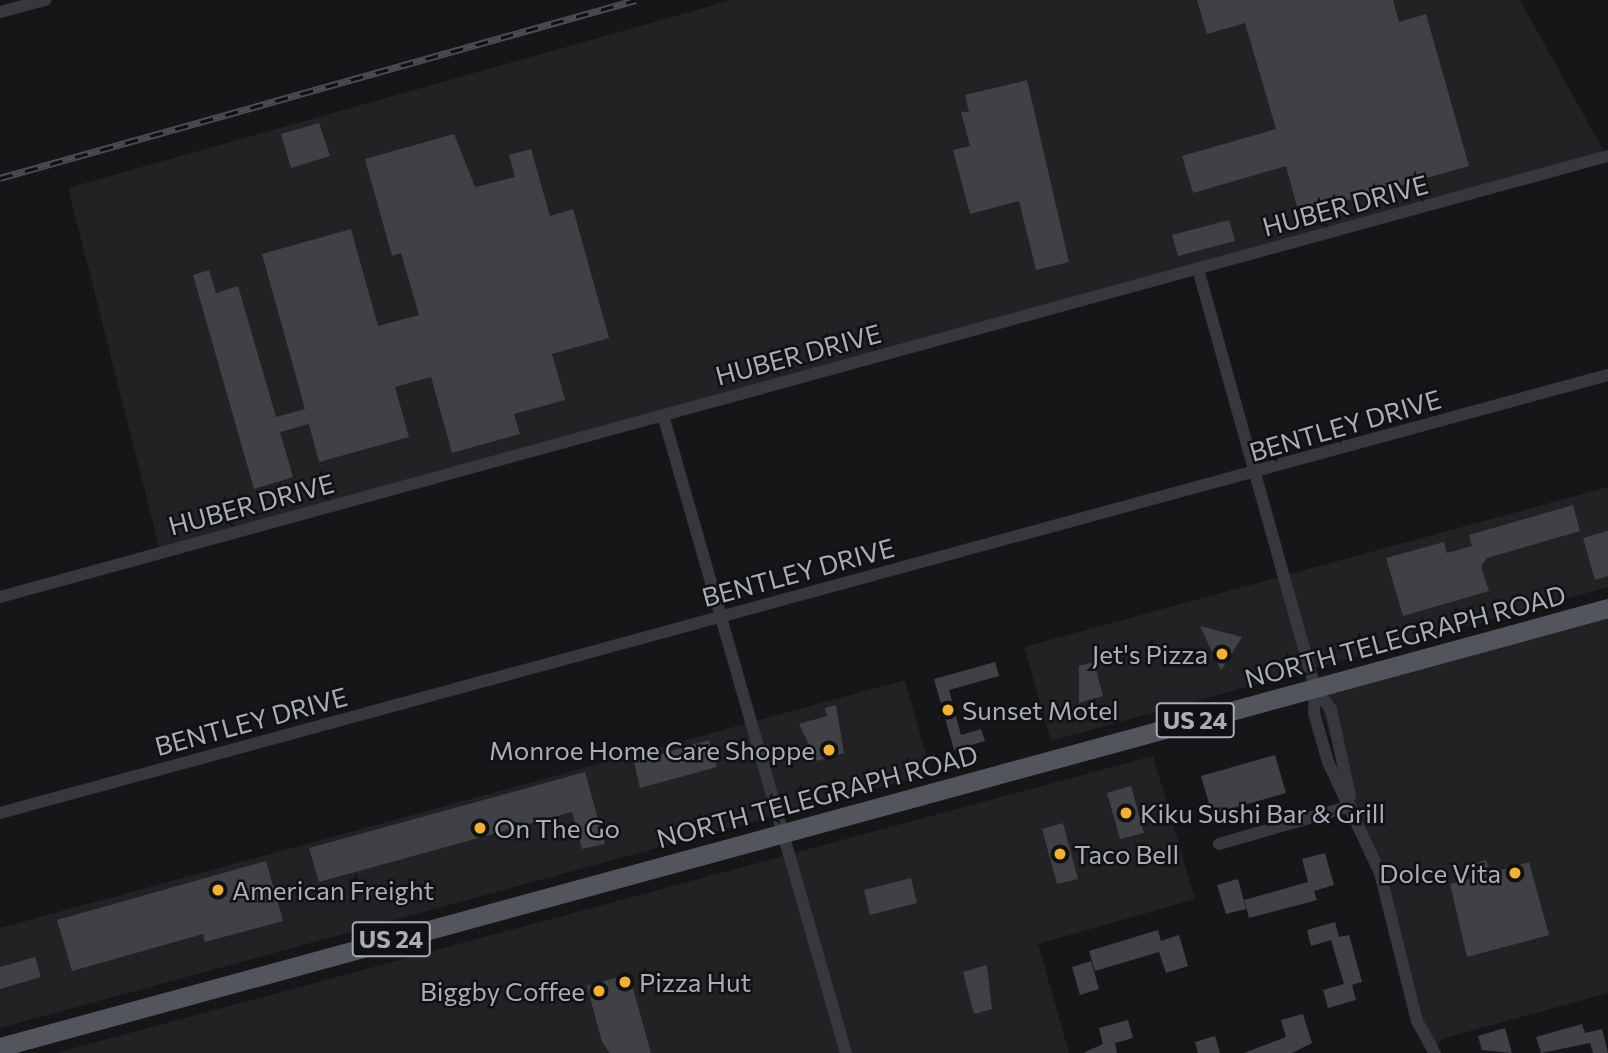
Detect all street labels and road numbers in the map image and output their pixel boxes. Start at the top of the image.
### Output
street label: HUBER DRIVE [1259,168,1431,242]
street label: HUBER DRIVE [712,317,884,391]
street label: BENTLEY DRIVE [1246,383,1444,467]
street label: HUBER DRIVE [165,467,337,541]
street label: BENTLEY DRIVE [698,531,898,613]
street label: NORTH TELEGRAPH ROAD [1241,578,1569,694]
street label: BENTLEY DRIVE [151,680,351,762]
road number: US 24 [1155,700,1235,740]
street label: NORTH TELEGRAPH ROAD [653,738,981,854]
road number: US 24 [351,918,431,959]

